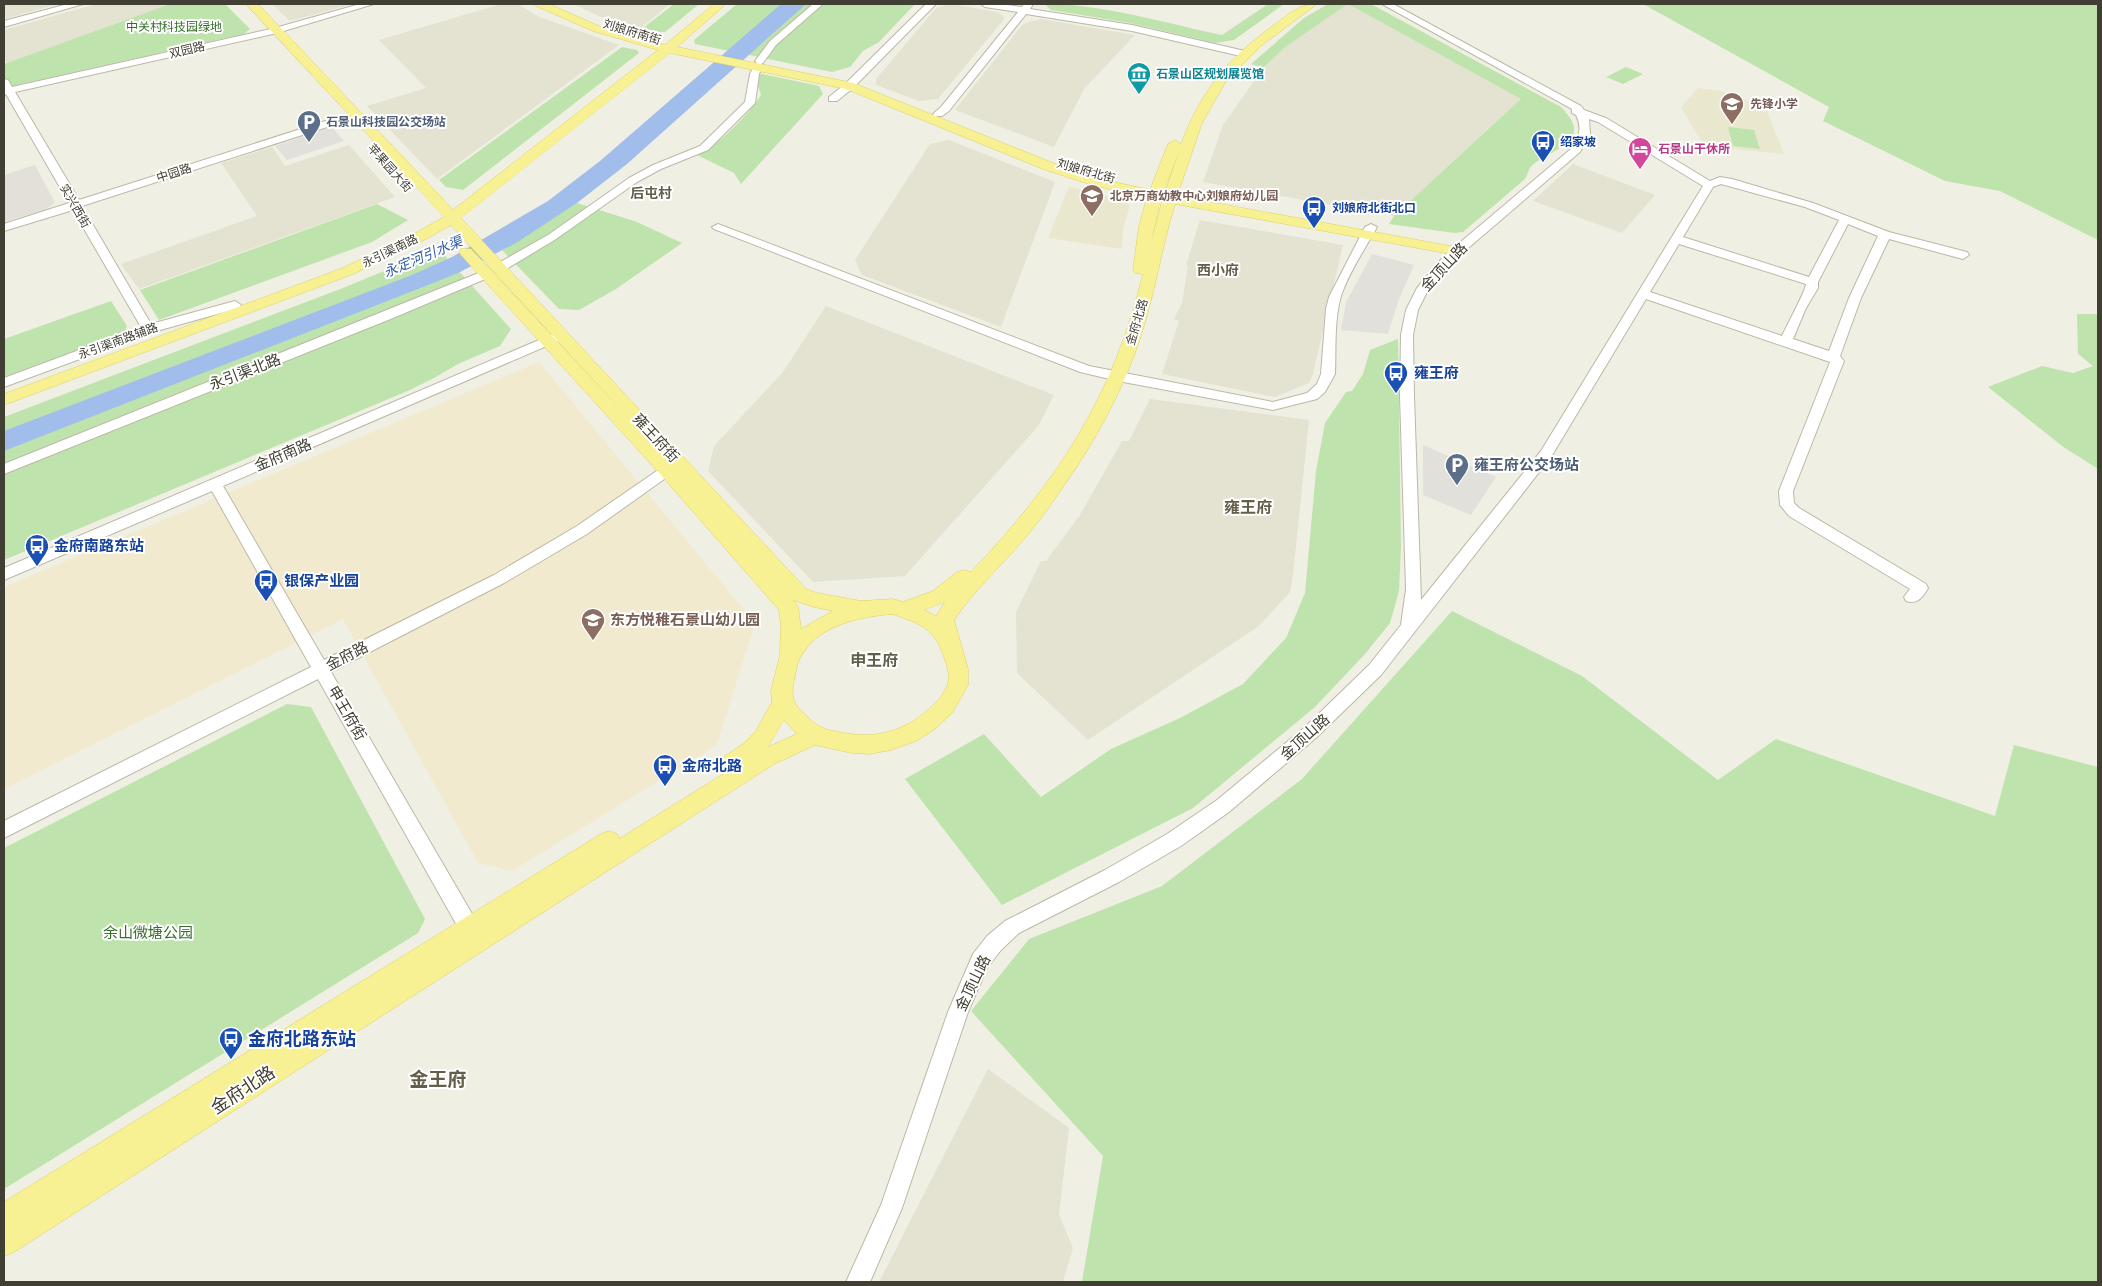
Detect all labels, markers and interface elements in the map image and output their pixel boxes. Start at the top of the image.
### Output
street label: 刘娘府南街 [601,17,663,47]
park label: 中关村科技园绿地 [126,20,222,34]
street label: 双园路 [168,39,206,61]
museum icon: 石景山区规划展览馆 [1126,61,1152,95]
place label: 石景山区规划展览馆 [1156,67,1264,81]
school or university icon: 先锋小学 [1719,91,1745,125]
place label: 先锋小学 [1750,97,1798,111]
parking icon: 石景山科技园公交场站 [296,109,322,143]
place label: 石景山科技园公交场站 [326,115,446,129]
bus stop icon: 绍家坡 [1530,129,1556,163]
place label: 绍家坡 [1560,135,1596,149]
hotel icon: 石景山干休所 [1627,136,1653,170]
street label: 苹果园大街 [365,141,415,195]
place label: 石景山干休所 [1658,142,1730,156]
street label: 刘娘府北街 [1055,156,1117,186]
street label: 中园路 [155,161,193,185]
street label: 实兴西街 [57,182,93,230]
school or university icon: 北京万商幼教中心刘娘府幼儿园 [1079,183,1105,217]
district label: 后屯村 [630,185,672,202]
place label: 北京万商幼教中心刘娘府幼儿园 [1110,189,1278,203]
bus stop icon: 刘娘府北街北口 [1301,195,1327,229]
place label: 刘娘府北街北口 [1332,201,1416,215]
street label: 永引渠南路 [360,232,420,270]
water label: 永定河引水渠 [381,232,467,281]
street label: 金顶山路 [1417,239,1471,295]
district label: 西小府 [1197,262,1239,279]
street label: 金府北路 [1123,297,1151,347]
street label: 永引渠南路辅路 [76,320,160,362]
street label: 永引渠北路 [207,350,283,394]
bus stop icon: 雍王府 [1383,360,1409,394]
place label: 雍王府 [1414,364,1459,382]
street label: 雍王府街 [629,410,683,466]
street label: 金府南路 [252,435,314,475]
parking icon: 雍王府公交场站 [1444,452,1470,486]
place label: 雍王府公交场站 [1474,456,1579,474]
district label: 雍王府 [1224,498,1272,518]
bus stop icon: 金府南路东站 [24,533,50,567]
place label: 金府南路东站 [54,537,144,555]
bus stop icon: 银保产业园 [253,568,279,602]
place label: 银保产业园 [284,572,359,590]
school or university icon: 东方悦稚石景山幼儿园 [580,607,606,641]
place label: 东方悦稚石景山幼儿园 [610,611,760,629]
street label: 金府路 [323,638,371,674]
district label: 申王府 [850,651,898,671]
street label: 申王府街 [324,683,370,743]
street label: 金顶山路 [1277,710,1333,764]
bus stop icon: 金府北路 [652,753,678,787]
place label: 金府北路 [682,757,742,775]
park label: 余山微塘公园 [103,924,193,942]
street label: 金顶山路 [952,952,994,1014]
bus stop icon: 金府北路东站 [218,1026,244,1060]
place label: 金府北路东站 [248,1028,356,1050]
street label: 金府北路 [207,1061,279,1119]
district label: 金王府 [409,1069,467,1091]

